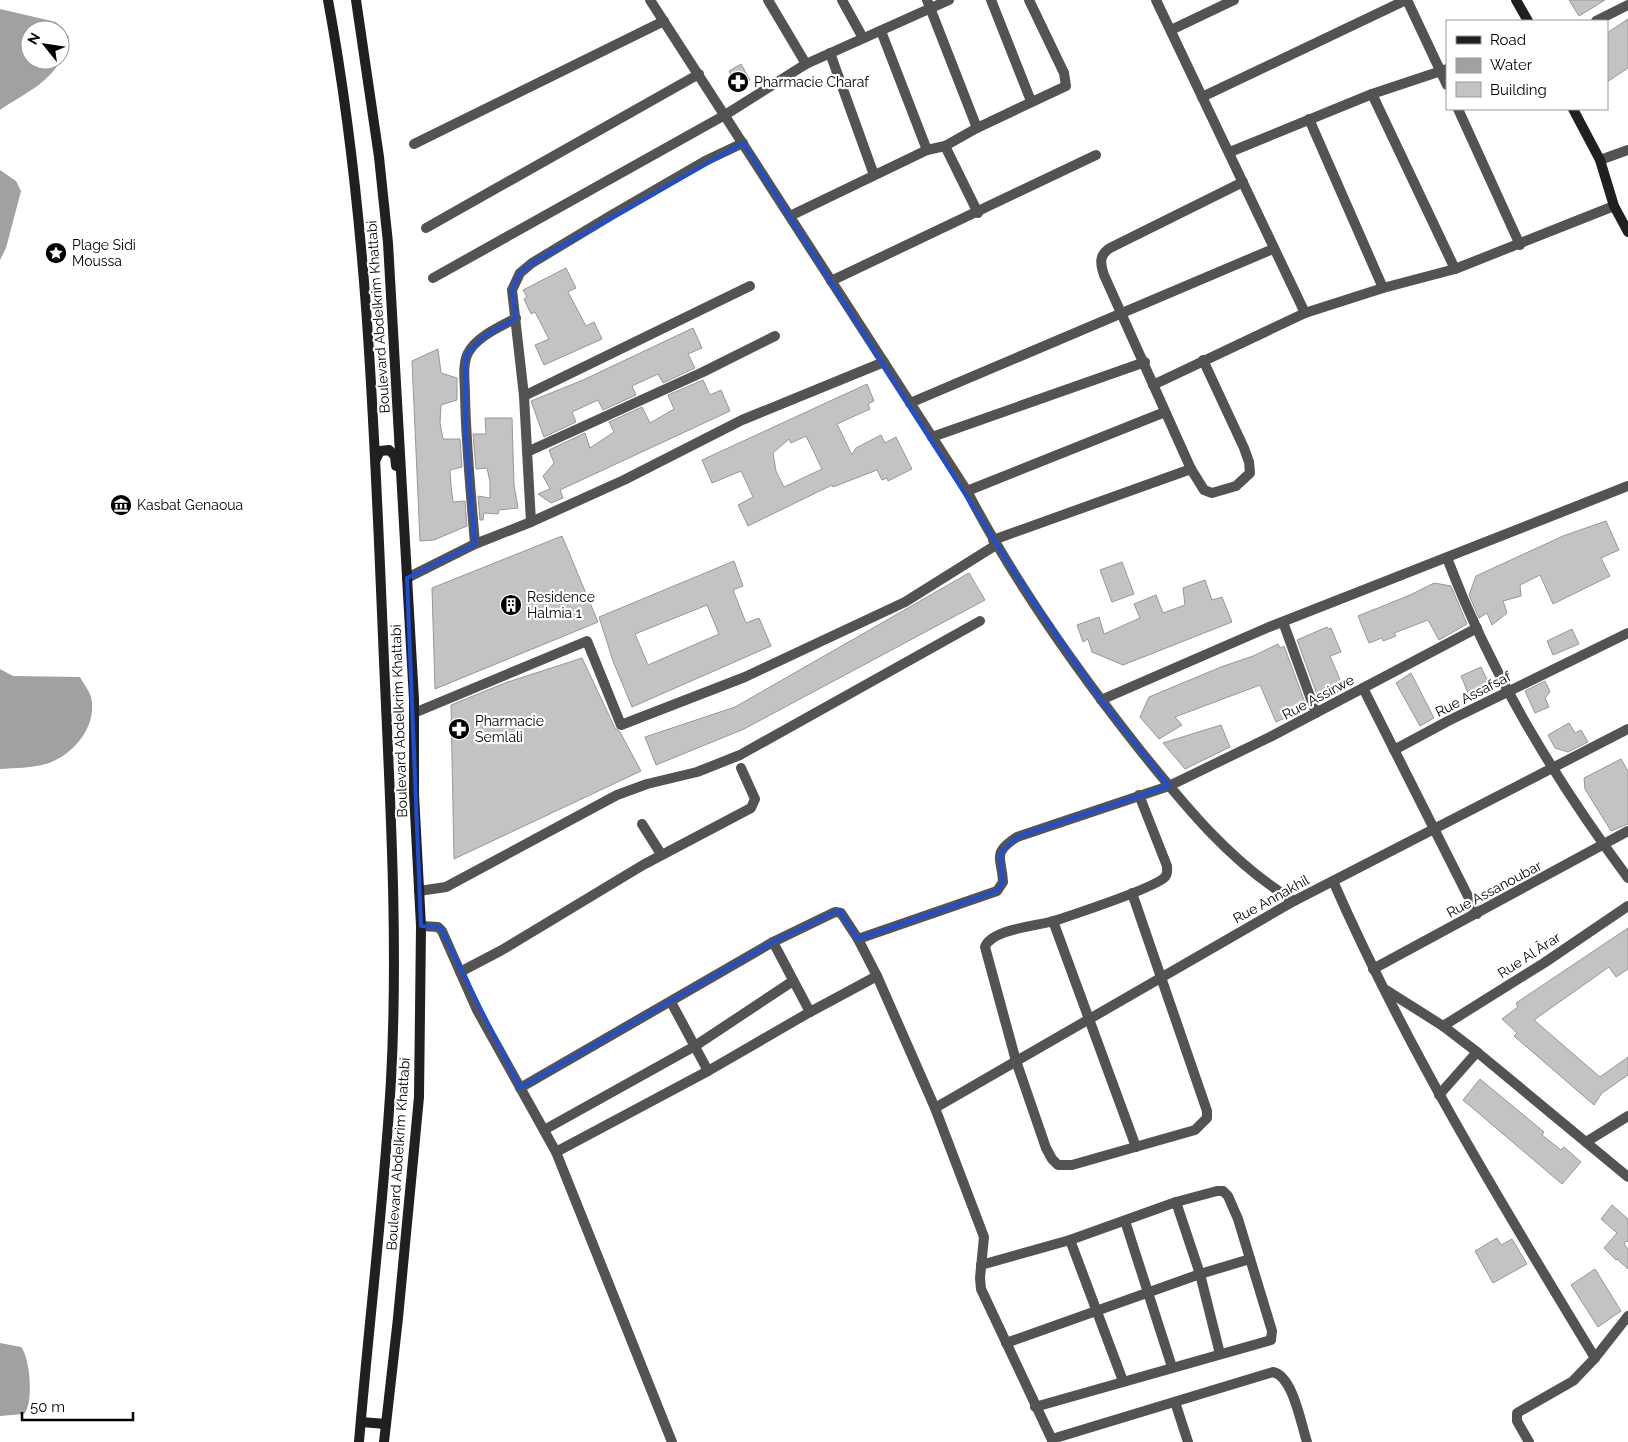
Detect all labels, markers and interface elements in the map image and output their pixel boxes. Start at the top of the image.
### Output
north arrow [20,20,70,70]
legend [1446,20,1608,110]
text: N [24,30,43,47]
text: Road [1490,31,1526,49]
text: Water [1490,56,1533,74]
pharmacy icon: Pharmacie Charaf [726,70,750,94]
place label: Pharmacie Charaf [754,74,870,90]
text: Building [1490,81,1547,99]
street label: Boulevard Abdelkrim Khattabi [363,220,393,414]
place label: Plage Sidi Moussa [72,237,136,269]
place icon: Plage Sidi Moussa [44,241,68,265]
museum icon: Kasbat Genaoua [109,493,133,517]
place label: Kasbat Genaoua [137,497,243,513]
place label: Residence Halmia 1 [527,589,595,621]
building icon: Residence Halmia 1 [499,593,523,617]
street label: Boulevard Abdelkrim Khattabi [388,624,410,818]
street label: Rue Assafsaf [1433,667,1515,720]
street label: Rue Assirwe [1279,671,1357,723]
place label: Pharmacie Semlali [475,713,544,745]
pharmacy icon: Pharmacie Semlali [447,717,471,741]
street label: Rue Assanoubar [1444,857,1544,921]
street label: Rue Annakhil [1230,871,1312,926]
street label: Rue Al Ârar [1494,928,1563,981]
street label: Boulevard Abdelkrim Khattabi [383,1057,413,1251]
scale bar [22,1390,134,1422]
text: 50 m [30,1398,65,1416]

